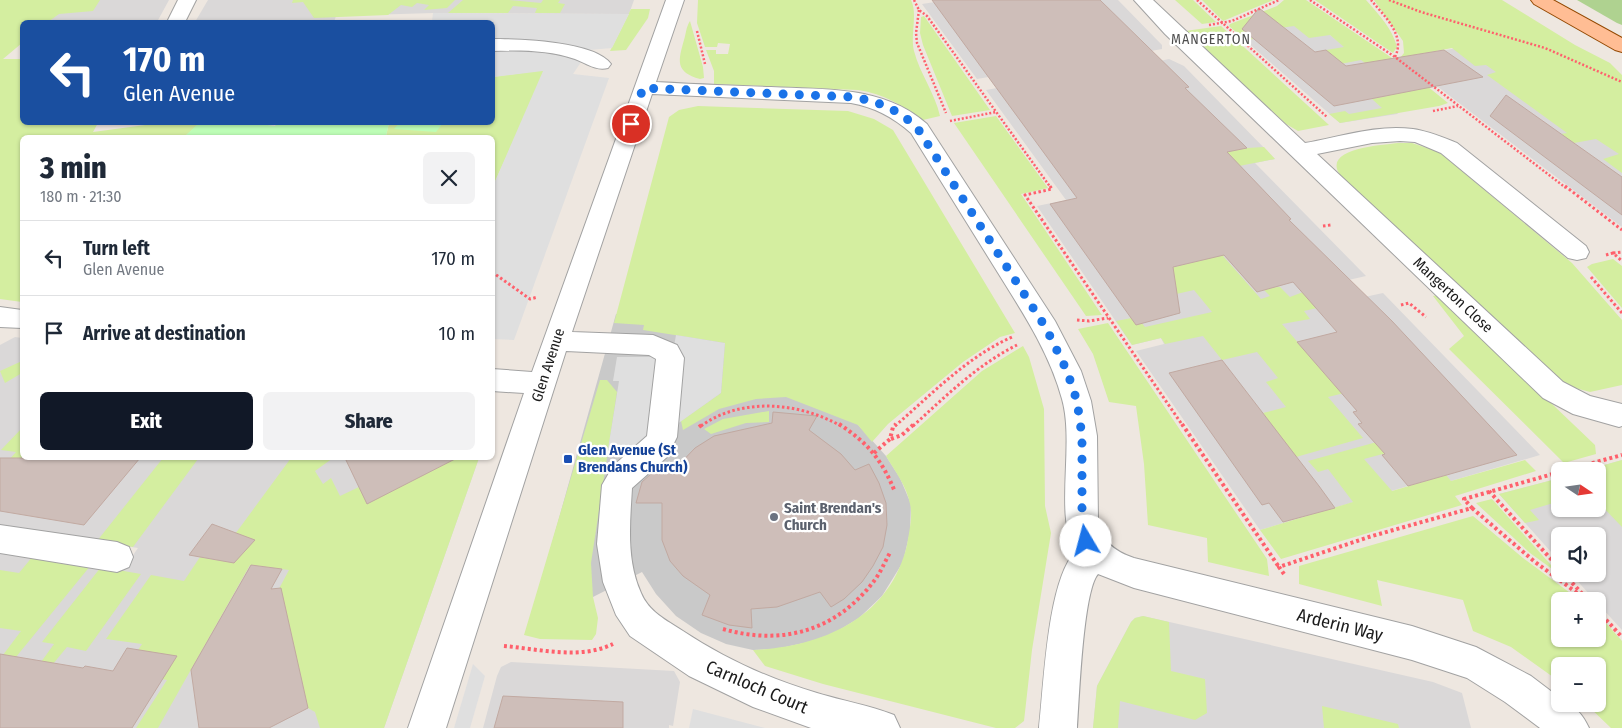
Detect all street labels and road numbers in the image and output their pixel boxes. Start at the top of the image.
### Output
street label: Mangerton Close [1409,253,1497,337]
street label: Glen Avenue [528,326,568,404]
street label: Arderin Way [1295,604,1385,646]
street label: Carnloch Court [703,656,812,718]

